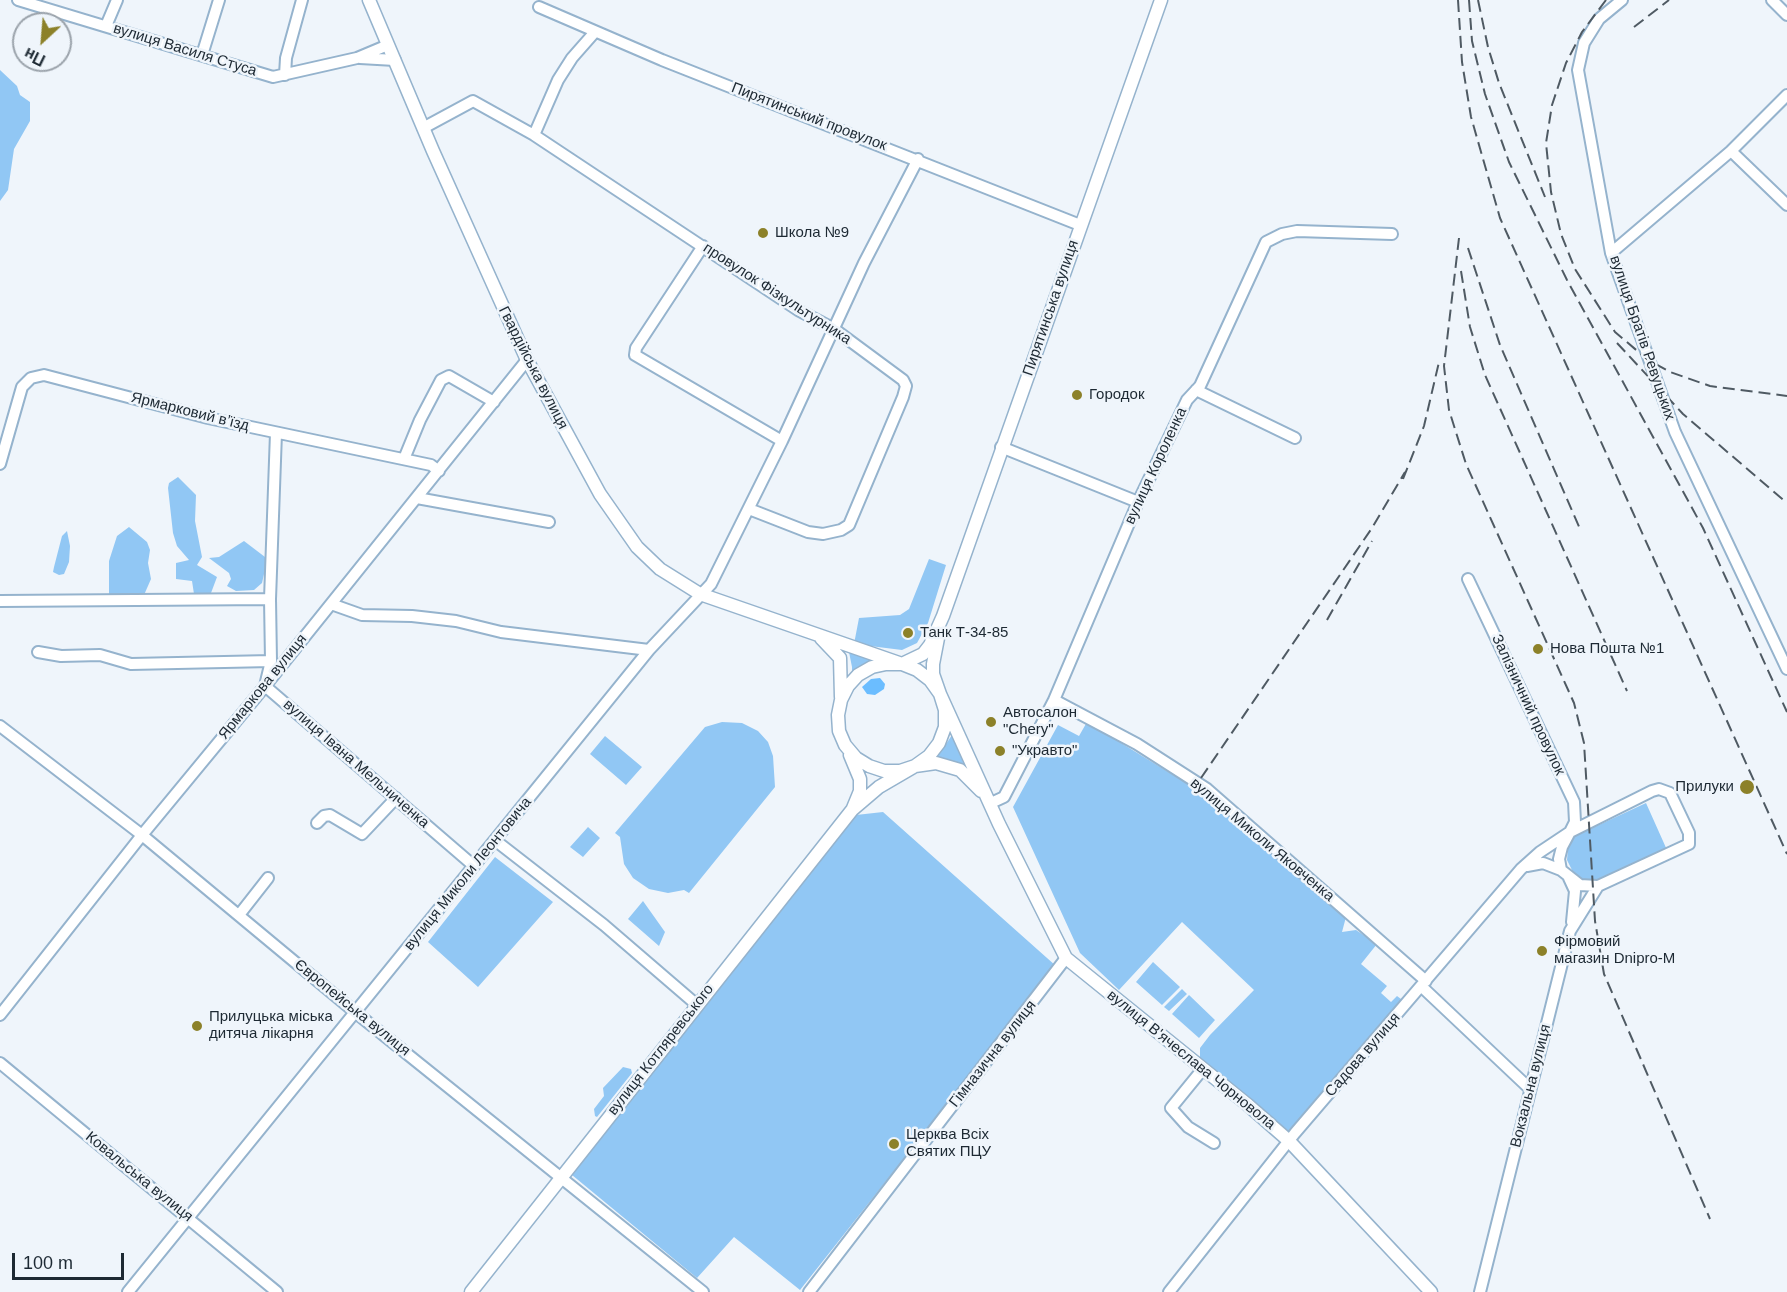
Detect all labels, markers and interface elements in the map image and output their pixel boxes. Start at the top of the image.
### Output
north arrow [12,12,72,72]
street label: вулиця Василя Стуса [111,20,259,80]
text: Пн [22,45,48,69]
street label: Пирятинський провулок [729,79,889,155]
place label: Школа №9 [775,224,849,242]
marker: Школа №9 [756,226,770,240]
street label: Пирятинська вулиця [1019,238,1083,378]
street label: провулок Фізкультурника [699,239,855,349]
street label: вулиця Братів Ревуцьких [1605,253,1679,423]
street label: Гвардійська вулиця [494,304,572,432]
place label: Городок [1089,386,1144,404]
marker: Городок [1070,388,1084,402]
street label: Ярмарковий вʼїзд [129,389,251,435]
street label: вулиця Короленка [1121,405,1191,527]
place label: Танк Т-34-85 [920,624,1008,642]
marker: Танк Т-34-85 [901,626,915,640]
street label: Ярмаркова вулиця [215,631,311,743]
street label: Залізничний провулок [1487,632,1569,778]
place label: Нова Пошта №1 [1550,640,1664,658]
marker: Нова Пошта №1 [1531,642,1545,656]
street label: вулиця Івана Мельниченка [279,696,433,832]
place label: Автосалон "Chery" [1003,704,1077,739]
marker: Автосалон "Chery" [984,715,998,729]
place label: "Укравто" [1012,742,1077,760]
marker: "Укравто" [993,744,1007,758]
street label: вулиця Миколи Яковченка [1186,774,1338,906]
place label: Прилуки [1675,778,1734,796]
marker: Прилуки [1738,778,1756,796]
street label: вулиця Миколи Леонтовича [401,794,535,954]
place label: Фірмовий магазин Dnipro-M [1554,933,1675,968]
marker: Фірмовий магазин Dnipro-M [1535,944,1549,958]
street label: Європейська вулиця [291,956,413,1060]
street label: вулиця Котляревського [604,981,718,1119]
street label: вулиця В'ячеслава Чорновола [1103,987,1279,1133]
street label: Гімназична вулиця [946,997,1040,1111]
place label: Прилуцька міська дитяча лікарня [209,1008,333,1043]
street label: Садова вулиця [1322,1009,1404,1101]
marker: Прилуцька міська дитяча лікарня [190,1019,204,1033]
street label: Вокзальна вулиця [1507,1023,1555,1149]
place label: Церква Всіх Святих ПЦУ [906,1126,991,1161]
street label: Ковальська вулиця [82,1128,196,1226]
marker: Церква Всіх Святих ПЦУ [887,1137,901,1151]
scale bar [15,1241,128,1279]
text: 100 m [23,1253,73,1273]

